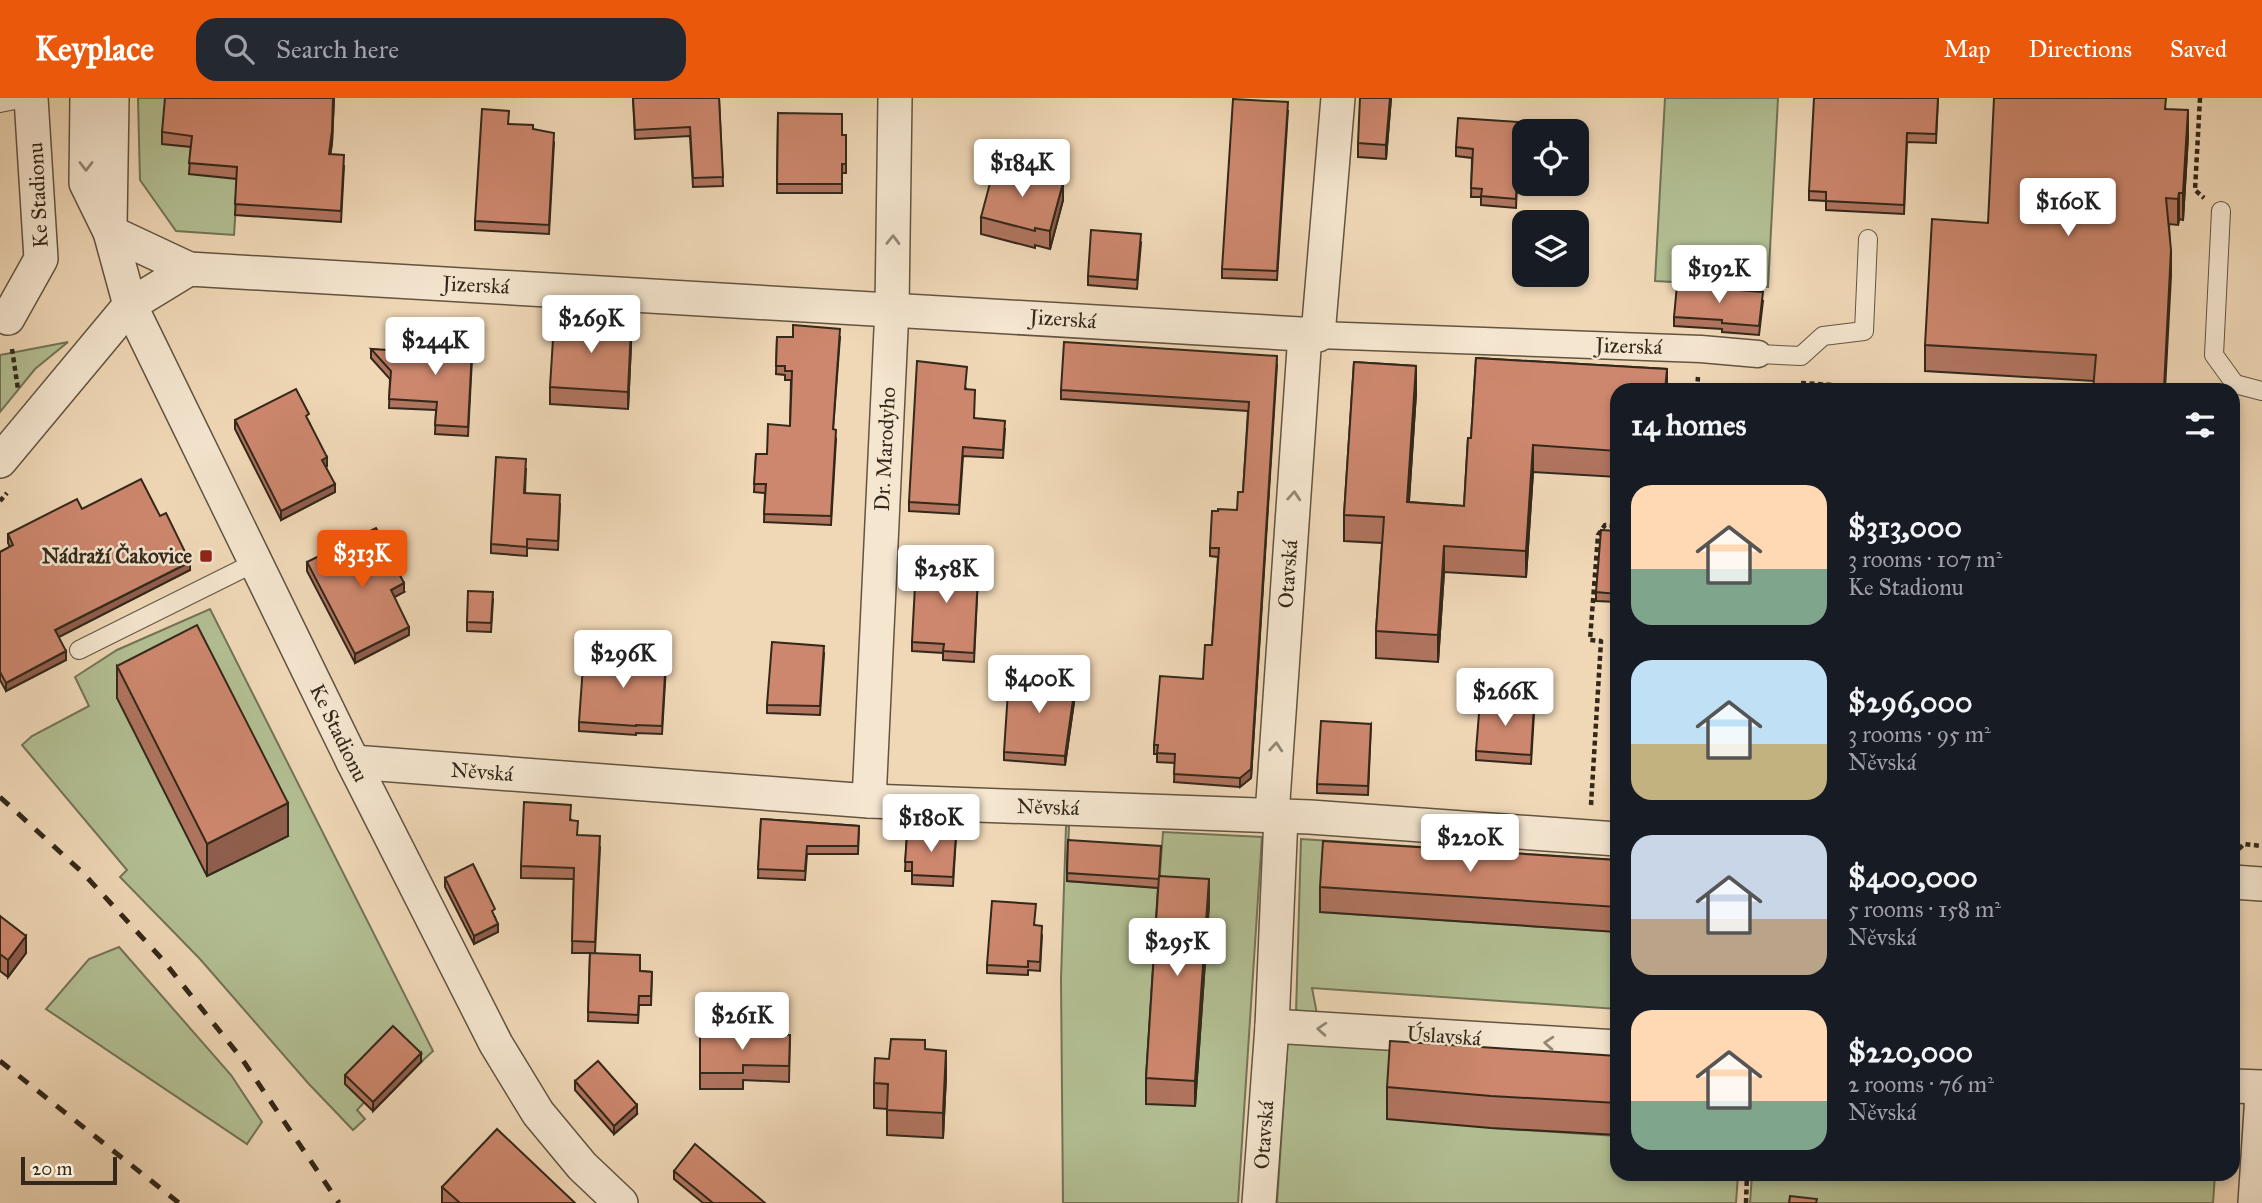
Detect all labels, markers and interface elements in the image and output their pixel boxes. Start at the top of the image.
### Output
search box [196,18,686,81]
text: Keyplace [35,29,154,69]
icon: search [220,30,258,68]
text: Search here [276,33,399,65]
text: Map [1944,34,1991,64]
text: Directions [2029,34,2132,64]
text: Saved [2170,34,2227,64]
map controls [1512,119,1589,287]
button: locate [1512,119,1589,196]
pin: $184K [973,140,1071,199]
street label: Ke Stadionu [22,142,54,248]
text: $184K [990,148,1054,176]
one-way arrow [78,161,94,172]
pin: $160K [2019,178,2117,238]
text: $160K [2036,187,2100,215]
button: layers [1512,210,1589,287]
one-way arrow [885,234,901,245]
pin: $192K [1670,246,1768,305]
text: $192K [1688,254,1750,282]
street label: Jizerská [440,270,510,300]
pin: $269K [542,296,640,355]
text: $269K [558,304,624,332]
street label: Jizerská [1027,304,1097,334]
pin: $244K [386,317,484,377]
text: $244K [401,326,469,354]
street label: Jizerská [1593,332,1663,360]
street label: Dr. Marodyho [869,386,901,512]
icon: filters [2181,406,2219,444]
text: 14 homes [1631,407,1746,443]
one-way arrow [1286,490,1301,501]
text: $313,000 [1848,509,1962,545]
icon: home [1687,513,1771,597]
pin: $313K [313,531,411,590]
text: $313K [333,539,391,567]
street label: Otavská [1273,539,1303,609]
place label: Nádraží Čakovice [42,542,192,569]
text: 3 rooms · 107 m² [1848,545,2002,573]
pin: $258K [897,546,995,605]
marker: Nádraží Čakovice [198,548,214,564]
text: $258K [914,554,978,582]
text: Ke Stadionu [1848,573,1964,601]
pin: $296K [574,630,672,690]
text: $296K [590,639,656,667]
pin: $400K [990,656,1088,715]
text: $400K [1004,664,1074,692]
pin: $266K [1456,668,1554,728]
text: $266K [1472,677,1538,705]
street label: Ke Stadionu [304,680,374,786]
text: $296,000 [1848,684,1972,720]
icon: home [1687,688,1771,772]
text: 3 rooms · 95 m² [1848,720,1991,748]
one-way arrow [1268,741,1283,752]
text: Něvská [1848,748,1916,776]
street label: Něvská [450,757,514,787]
street label: Něvská [1016,793,1080,821]
pin: $180K [882,794,980,854]
text: $180K [899,803,963,831]
pin: $220K [1421,814,1519,874]
text: $220K [1437,823,1503,851]
text: $400,000 [1848,859,1978,895]
icon: home [1687,863,1771,947]
text: 5 rooms · 158 m² [1848,895,2001,923]
pin: $295K [1128,918,1226,978]
text: Něvská [1848,923,1916,951]
text: $295K [1145,927,1209,955]
pin: $261K [693,992,791,1052]
text: $261K [711,1001,773,1029]
street label: Úslavská [1406,1019,1482,1052]
one-way arrow [1316,1021,1327,1036]
text: $220,000 [1848,1034,1973,1070]
one-way arrow [1543,1035,1554,1050]
icon: home [1687,1038,1771,1122]
text: 2 rooms · 76 m² [1848,1070,1994,1098]
text: Něvská [1848,1098,1916,1126]
street label: Otavská [1249,1100,1279,1170]
scale bar [21,1154,117,1186]
text: 20 m [32,1157,73,1180]

